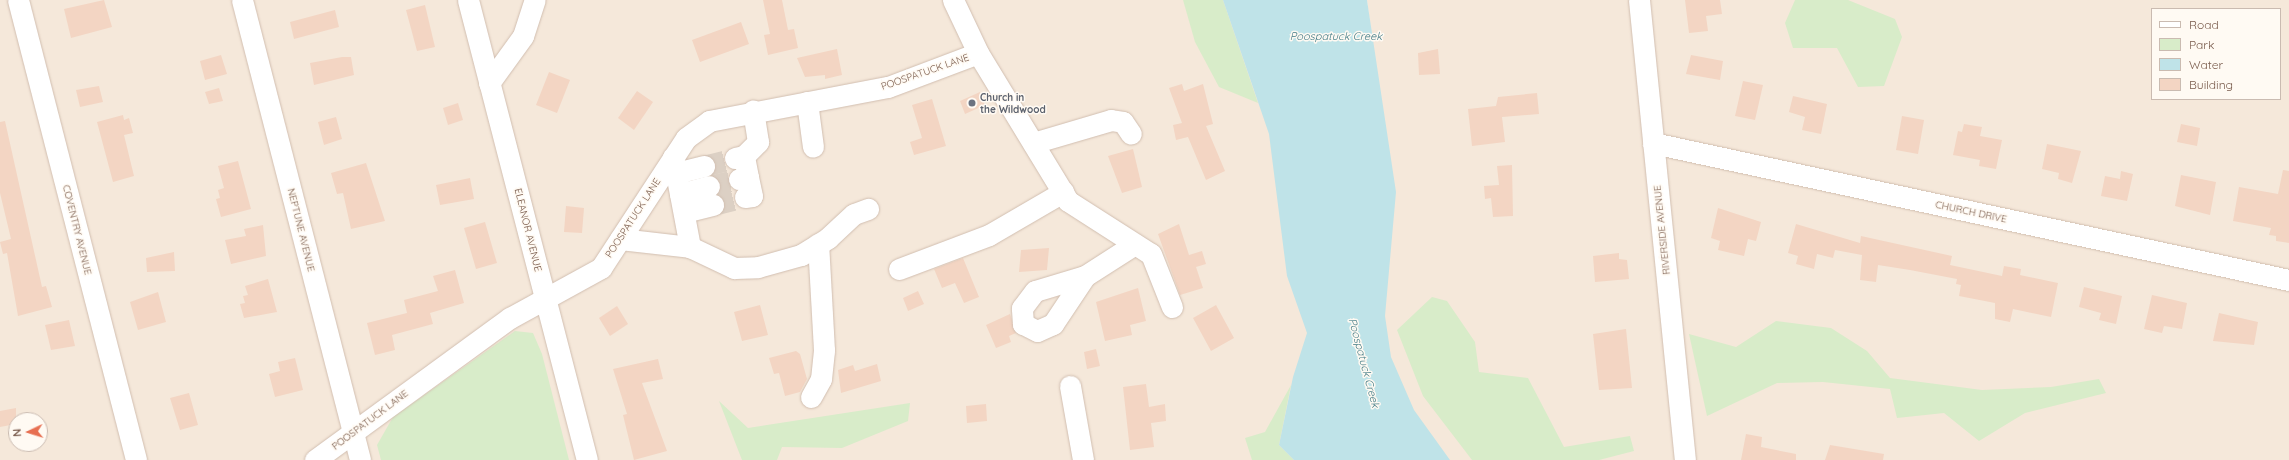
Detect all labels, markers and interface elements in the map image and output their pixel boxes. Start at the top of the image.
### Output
legend [2151,8,2281,100]
text: Road [2189,17,2219,32]
water label: Poospatuck Creek [1290,29,1382,43]
text: Park [2189,37,2214,52]
street label: POOSPATUCK LANE [879,51,971,93]
text: Water [2189,57,2223,72]
text: Building [2189,77,2233,92]
place label: Church in the Wildwood [980,91,1046,114]
marker: Church in the Wildwood [967,98,977,108]
street label: POOSPATUCK LANE [603,176,663,260]
street label: COVENTRY AVENUE [60,184,94,276]
street label: RIVERSIDE AVENUE [1651,185,1673,275]
street label: NEPTUNE AVENUE [285,187,317,273]
street label: ELEANOR AVENUE [512,187,544,273]
street label: CHURCH DRIVE [1934,199,2008,225]
water label: Poospatuck Creek [1346,317,1382,409]
street label: POOSPATUCK LANE [330,387,410,453]
north arrow [8,412,48,452]
text: N [10,428,24,437]

